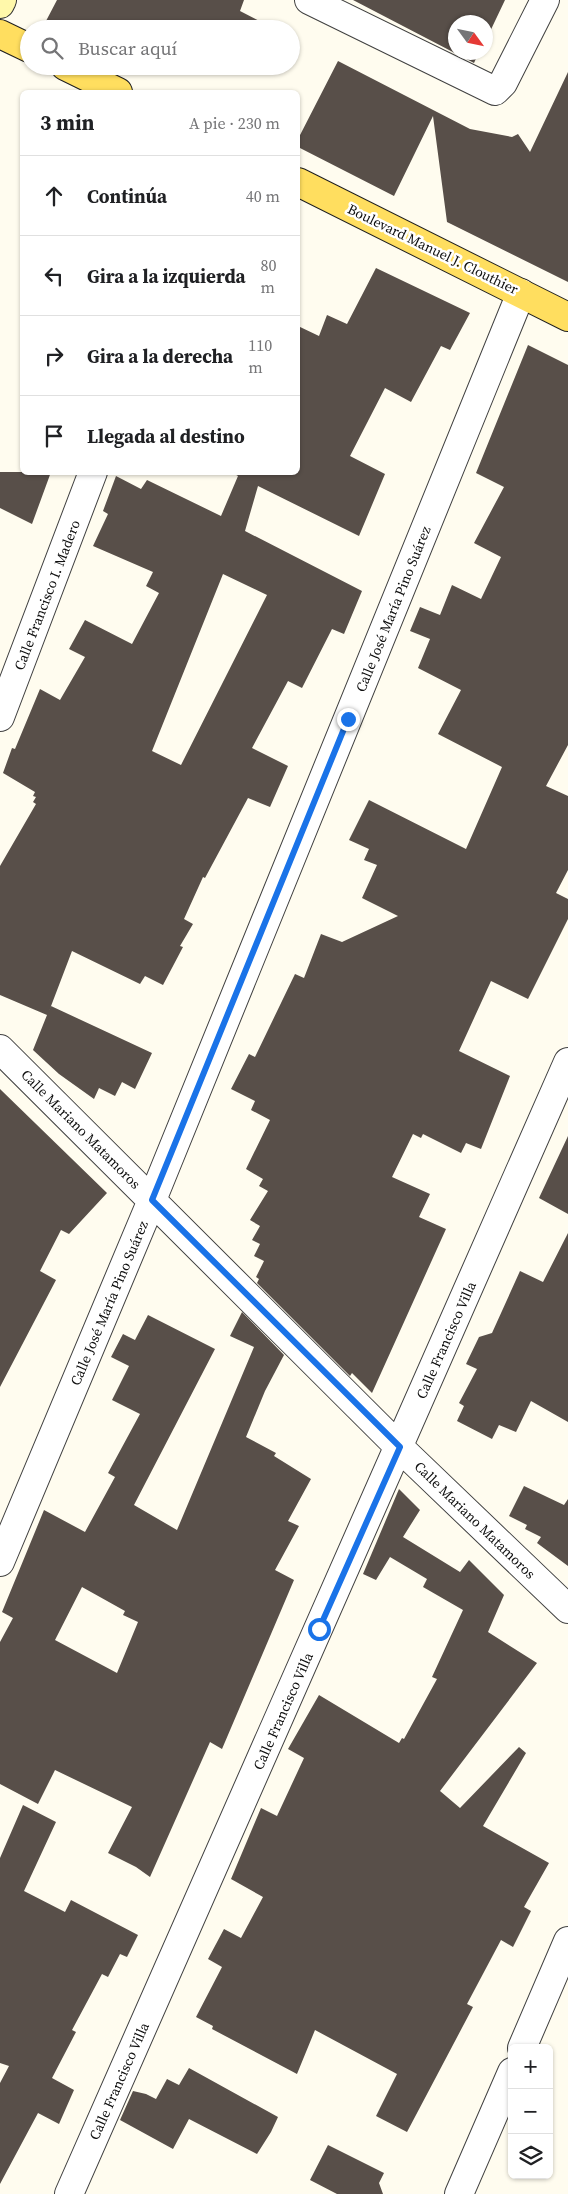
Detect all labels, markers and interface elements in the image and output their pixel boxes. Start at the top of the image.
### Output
north arrow [448,15,493,60]
search box [20,20,300,75]
icon: search [38,34,66,62]
text: Buscar aquí [78,35,177,61]
text: 3 min [40,108,95,137]
text: A pie · 230 m [189,112,280,134]
icon: ahead [40,182,68,210]
text: Continúa [87,183,167,209]
text: 40 m [246,185,280,207]
street label: Boulevard Manuel J. Clouthier [344,199,522,299]
text: 80 m [261,254,277,298]
icon: left [40,262,68,290]
text: Gira a la izquierda [87,263,246,289]
text: 110 m [248,334,272,378]
icon: right [40,342,68,370]
text: Gira a la derecha [87,343,233,369]
icon: arrive [40,422,68,450]
text: Llegada al destino [87,423,245,449]
street label: Calle Francisco I. Madero [9,517,85,673]
street label: Calle José María Pino Suárez [351,523,436,695]
route end [337,708,360,731]
street label: Calle Mariano Matamoros [17,1065,145,1193]
street label: Calle José María Pino Suárez [65,1217,153,1388]
street label: Calle Francisco Villa [411,1277,481,1402]
street label: Calle Mariano Matamoros [410,1457,540,1583]
route start [308,1618,331,1641]
street label: Calle Francisco Villa [248,1648,318,1773]
street label: Calle Francisco Villa [84,2018,154,2143]
map controls [508,2044,553,2179]
button: + [508,2044,553,2089]
button: − [508,2089,553,2134]
button: layers [508,2134,553,2179]

